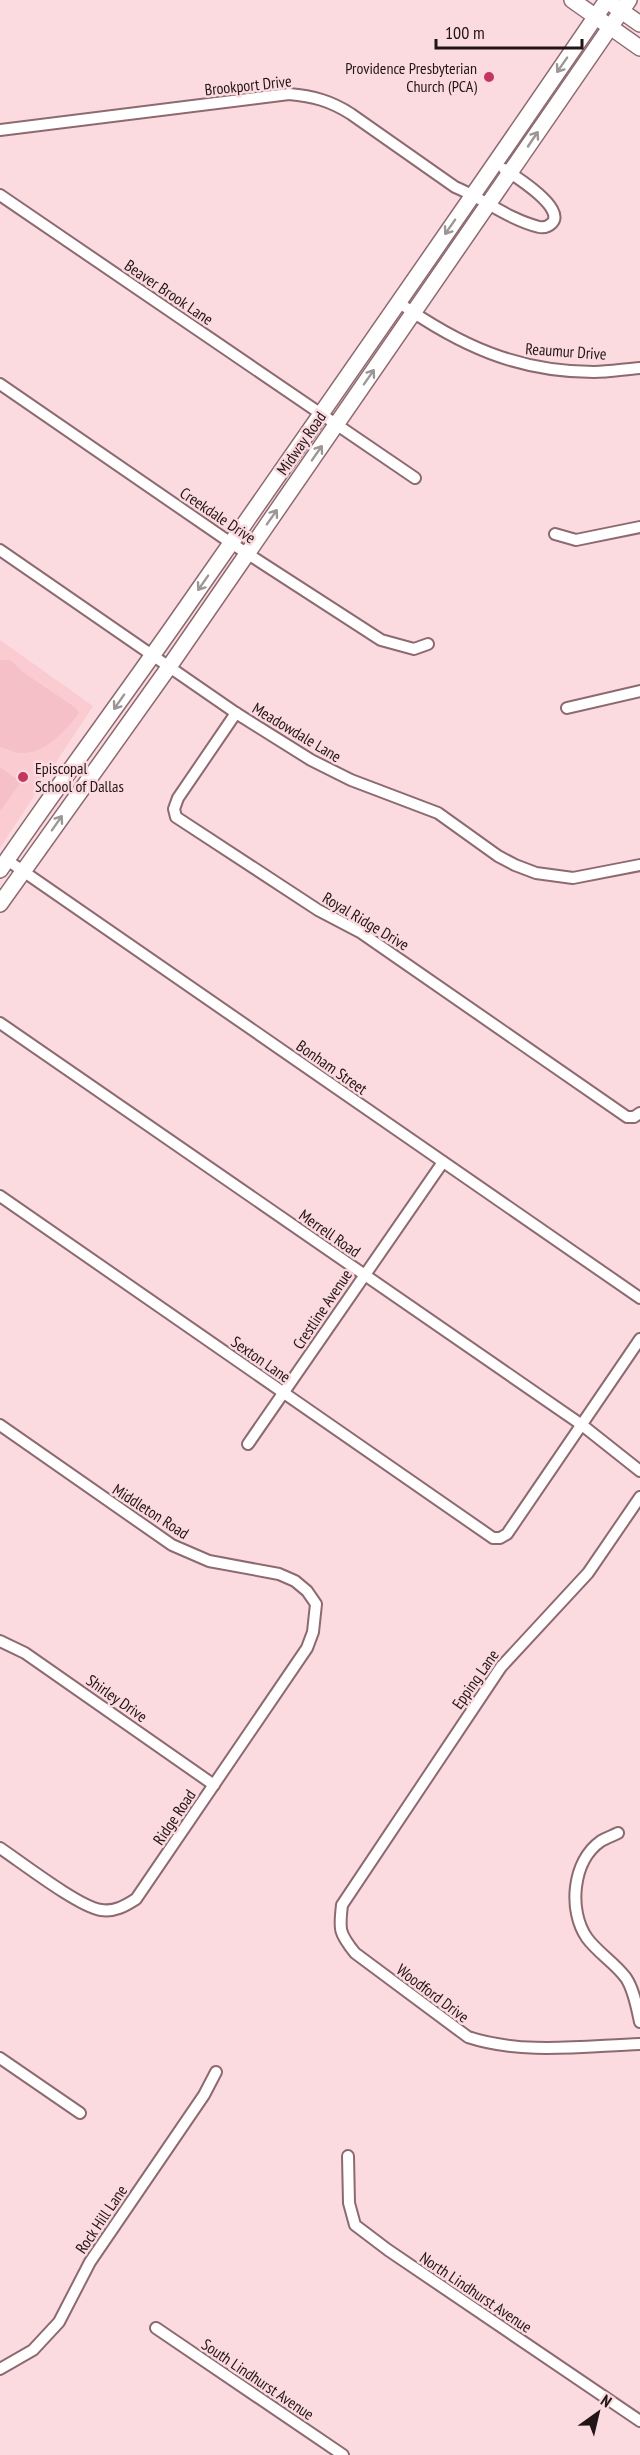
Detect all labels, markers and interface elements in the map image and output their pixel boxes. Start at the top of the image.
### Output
scale bar [436,12,582,50]
text: 100 m [445,21,485,44]
one-way arrow [556,56,568,72]
place label: Providence Presbyterian Church (PCA) [345,58,477,96]
street label: Brookport Drive [203,70,293,100]
marker: Providence Presbyterian Church (PCA) [482,70,496,84]
one-way arrow [527,131,539,148]
one-way arrow [444,218,456,234]
street label: Beaver Brook Lane [121,255,217,329]
street label: Reaumur Drive [525,338,607,364]
one-way arrow [363,369,375,385]
street label: Midway Road [272,407,330,479]
one-way arrow [311,445,323,461]
street label: Creekdale Drive [176,482,260,548]
one-way arrow [266,509,278,525]
one-way arrow [197,575,209,591]
one-way arrow [113,694,125,710]
street label: Meadowdale Lane [249,698,345,766]
place label: Episcopal School of Dallas [35,758,124,796]
marker: Episcopal School of Dallas [16,770,30,784]
one-way arrow [51,816,63,832]
street label: Royal Ridge Drive [319,887,413,955]
street label: Bonham Street [293,1035,372,1099]
street label: Merrell Road [295,1205,365,1261]
street label: Crestline Avenue [288,1265,356,1353]
street label: Sexton Lane [227,1331,295,1387]
street label: Middleton Road [109,1479,193,1543]
street label: Epping Lane [447,1645,503,1713]
street label: Shirley Drive [83,1670,151,1726]
street label: Ridge Road [148,1786,200,1848]
street label: Woodford Drive [393,1959,473,2027]
street label: Rock Hill Lane [71,2181,131,2257]
street label: North Lindhurst Avenue [416,2247,536,2337]
street label: South Lindhurst Avenue [198,2334,318,2424]
north arrow [568,2383,628,2443]
text: N [597,2390,616,2411]

